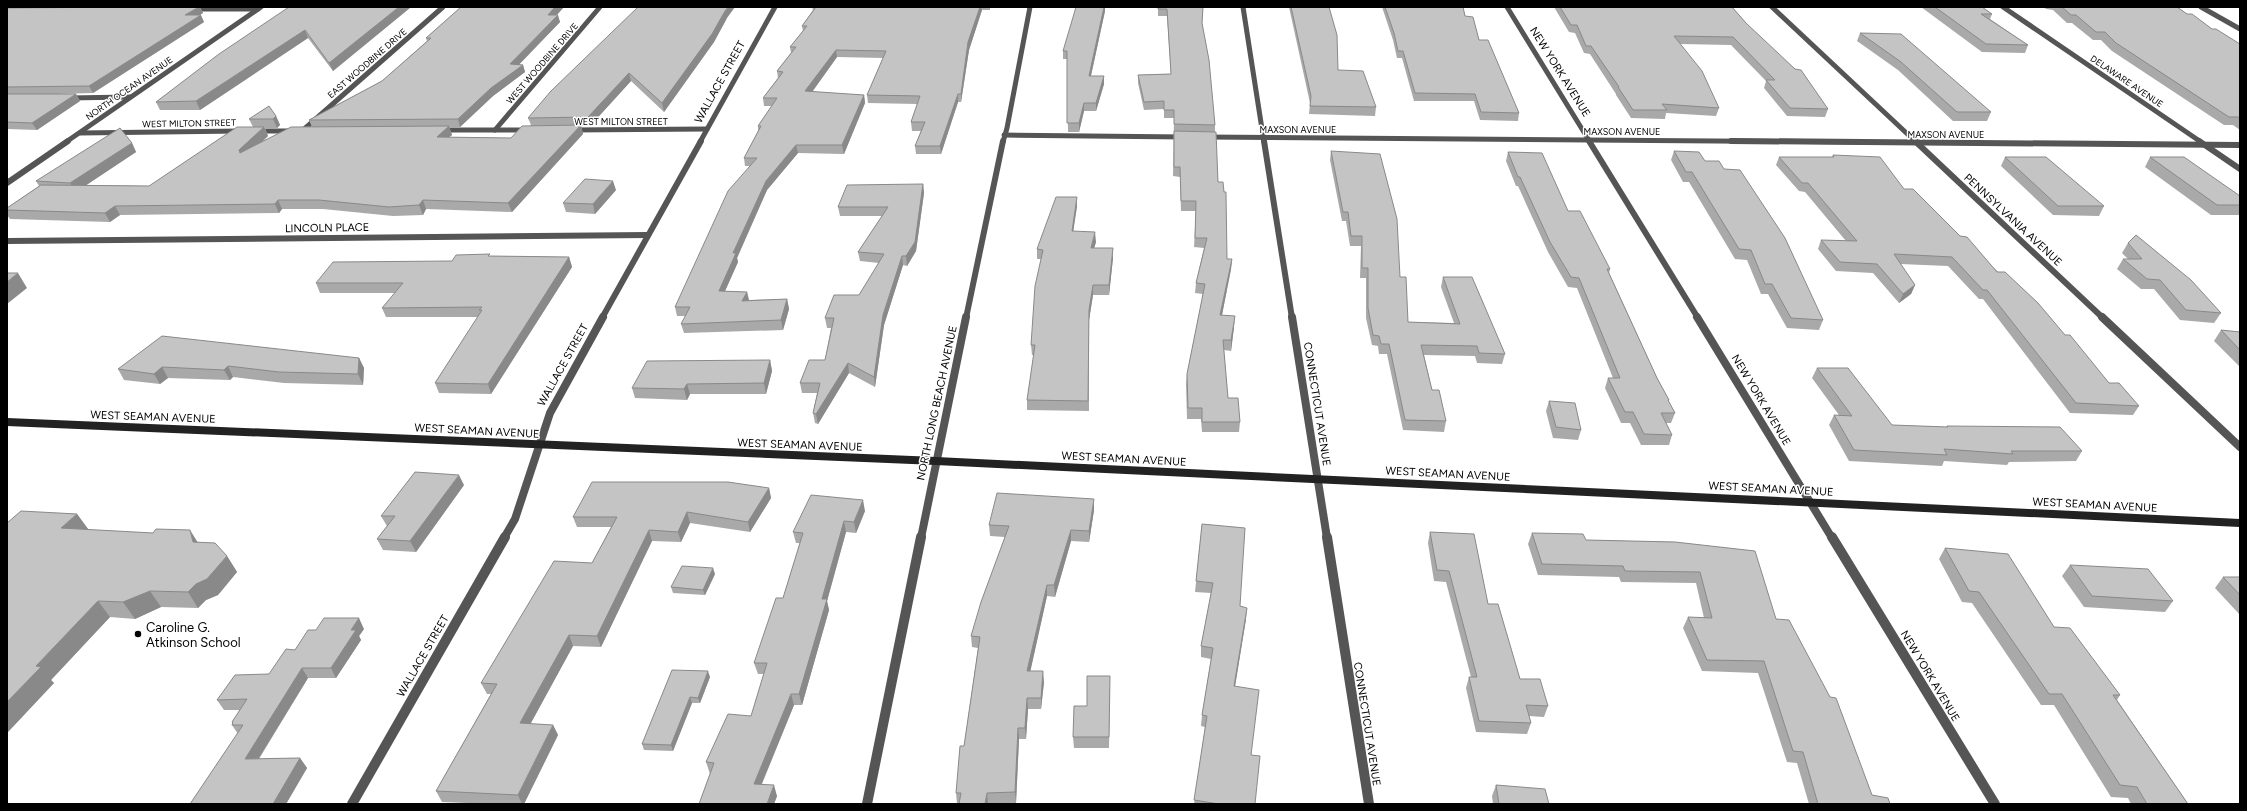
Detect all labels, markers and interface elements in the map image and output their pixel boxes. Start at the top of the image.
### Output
street label: WEST WOODBINE DRIVE [504,20,580,106]
street label: NEW YORK AVENUE [1527,25,1593,119]
street label: EAST WOODBINE DRIVE [325,26,409,100]
street label: WALLACE STREET [692,39,748,125]
street label: DELAWARE AVENUE [2088,53,2166,109]
street label: NORTH OCEAN AVENUE [83,54,175,122]
street label: WEST MILTON STREET [574,116,668,127]
street label: WEST MILTON STREET [142,117,236,129]
street label: MAXSON AVENUE [1260,124,1336,135]
street label: MAXSON AVENUE [1584,126,1660,137]
street label: MAXSON AVENUE [1908,129,1984,140]
street label: PENNSYLVANIA AVENUE [1961,171,2065,269]
street label: LINCOLN PLACE [285,221,369,235]
street label: WALLACE STREET [535,322,591,408]
street label: NORTH LONG BEACH AVENUE [914,324,960,482]
street label: CONNECTICUT AVENUE [1301,341,1333,467]
street label: NEW YORK AVENUE [1729,352,1793,448]
street label: WEST SEAMAN AVENUE [90,408,216,426]
street label: WEST SEAMAN AVENUE [414,421,540,441]
street label: WEST SEAMAN AVENUE [737,436,863,454]
street label: WEST SEAMAN AVENUE [1061,449,1187,469]
street label: WEST SEAMAN AVENUE [1385,464,1511,484]
street label: WEST SEAMAN AVENUE [1708,479,1834,499]
street label: WEST SEAMAN AVENUE [2032,495,2158,515]
street label: WALLACE STREET [394,613,452,699]
place label: Caroline G. Atkinson School [146,620,241,650]
street label: NEW YORK AVENUE [1898,628,1962,724]
marker: Caroline G. Atkinson School [133,629,143,639]
street label: CONNECTICUT AVENUE [1351,661,1383,787]

